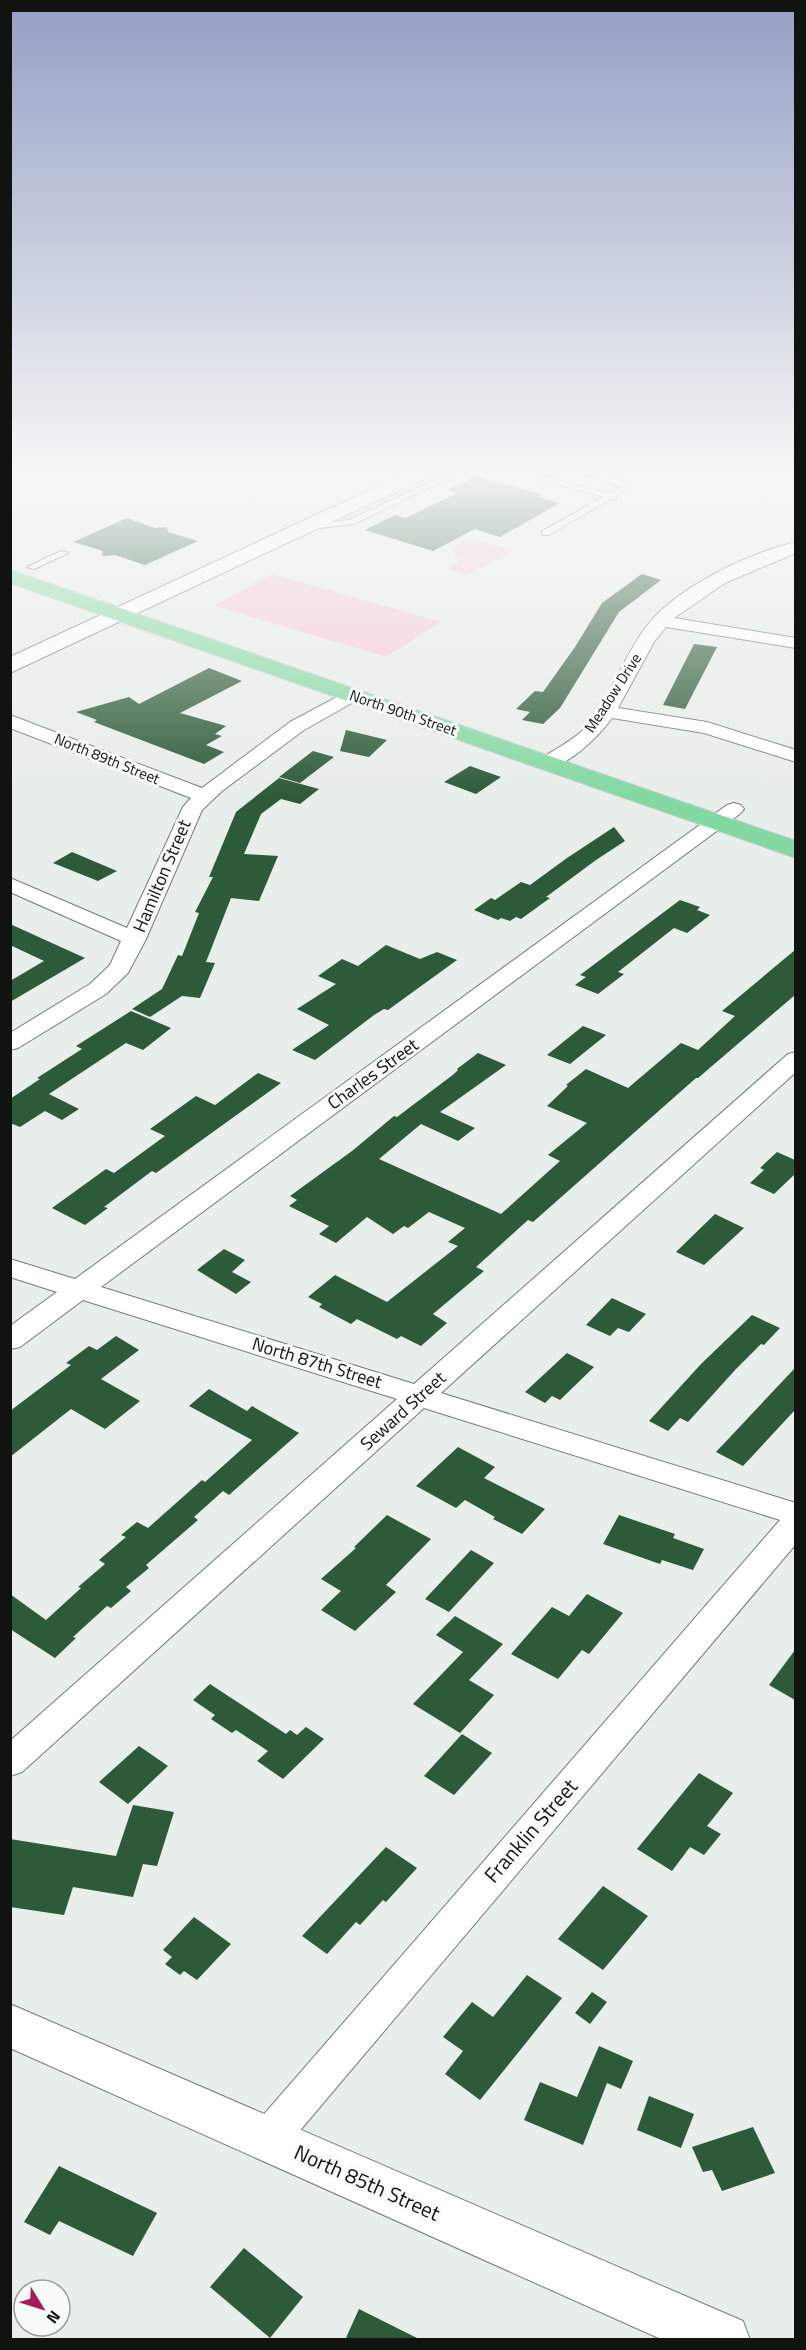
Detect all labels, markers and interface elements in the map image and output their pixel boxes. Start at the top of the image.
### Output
street label: Meadow Drive [578,648,647,737]
street label: North 90th Street [347,683,460,742]
street label: North 89th Street [51,727,164,790]
street label: Hamilton Street [126,815,198,936]
street label: Charles Street [322,1031,424,1116]
street label: North 87th Street [249,1330,386,1395]
street label: Seward Street [354,1364,452,1457]
street label: Franklin Street [476,1771,585,1890]
street label: North 85th Street [289,2136,446,2229]
north arrow [12,2278,72,2338]
text: N [41,2305,67,2329]

